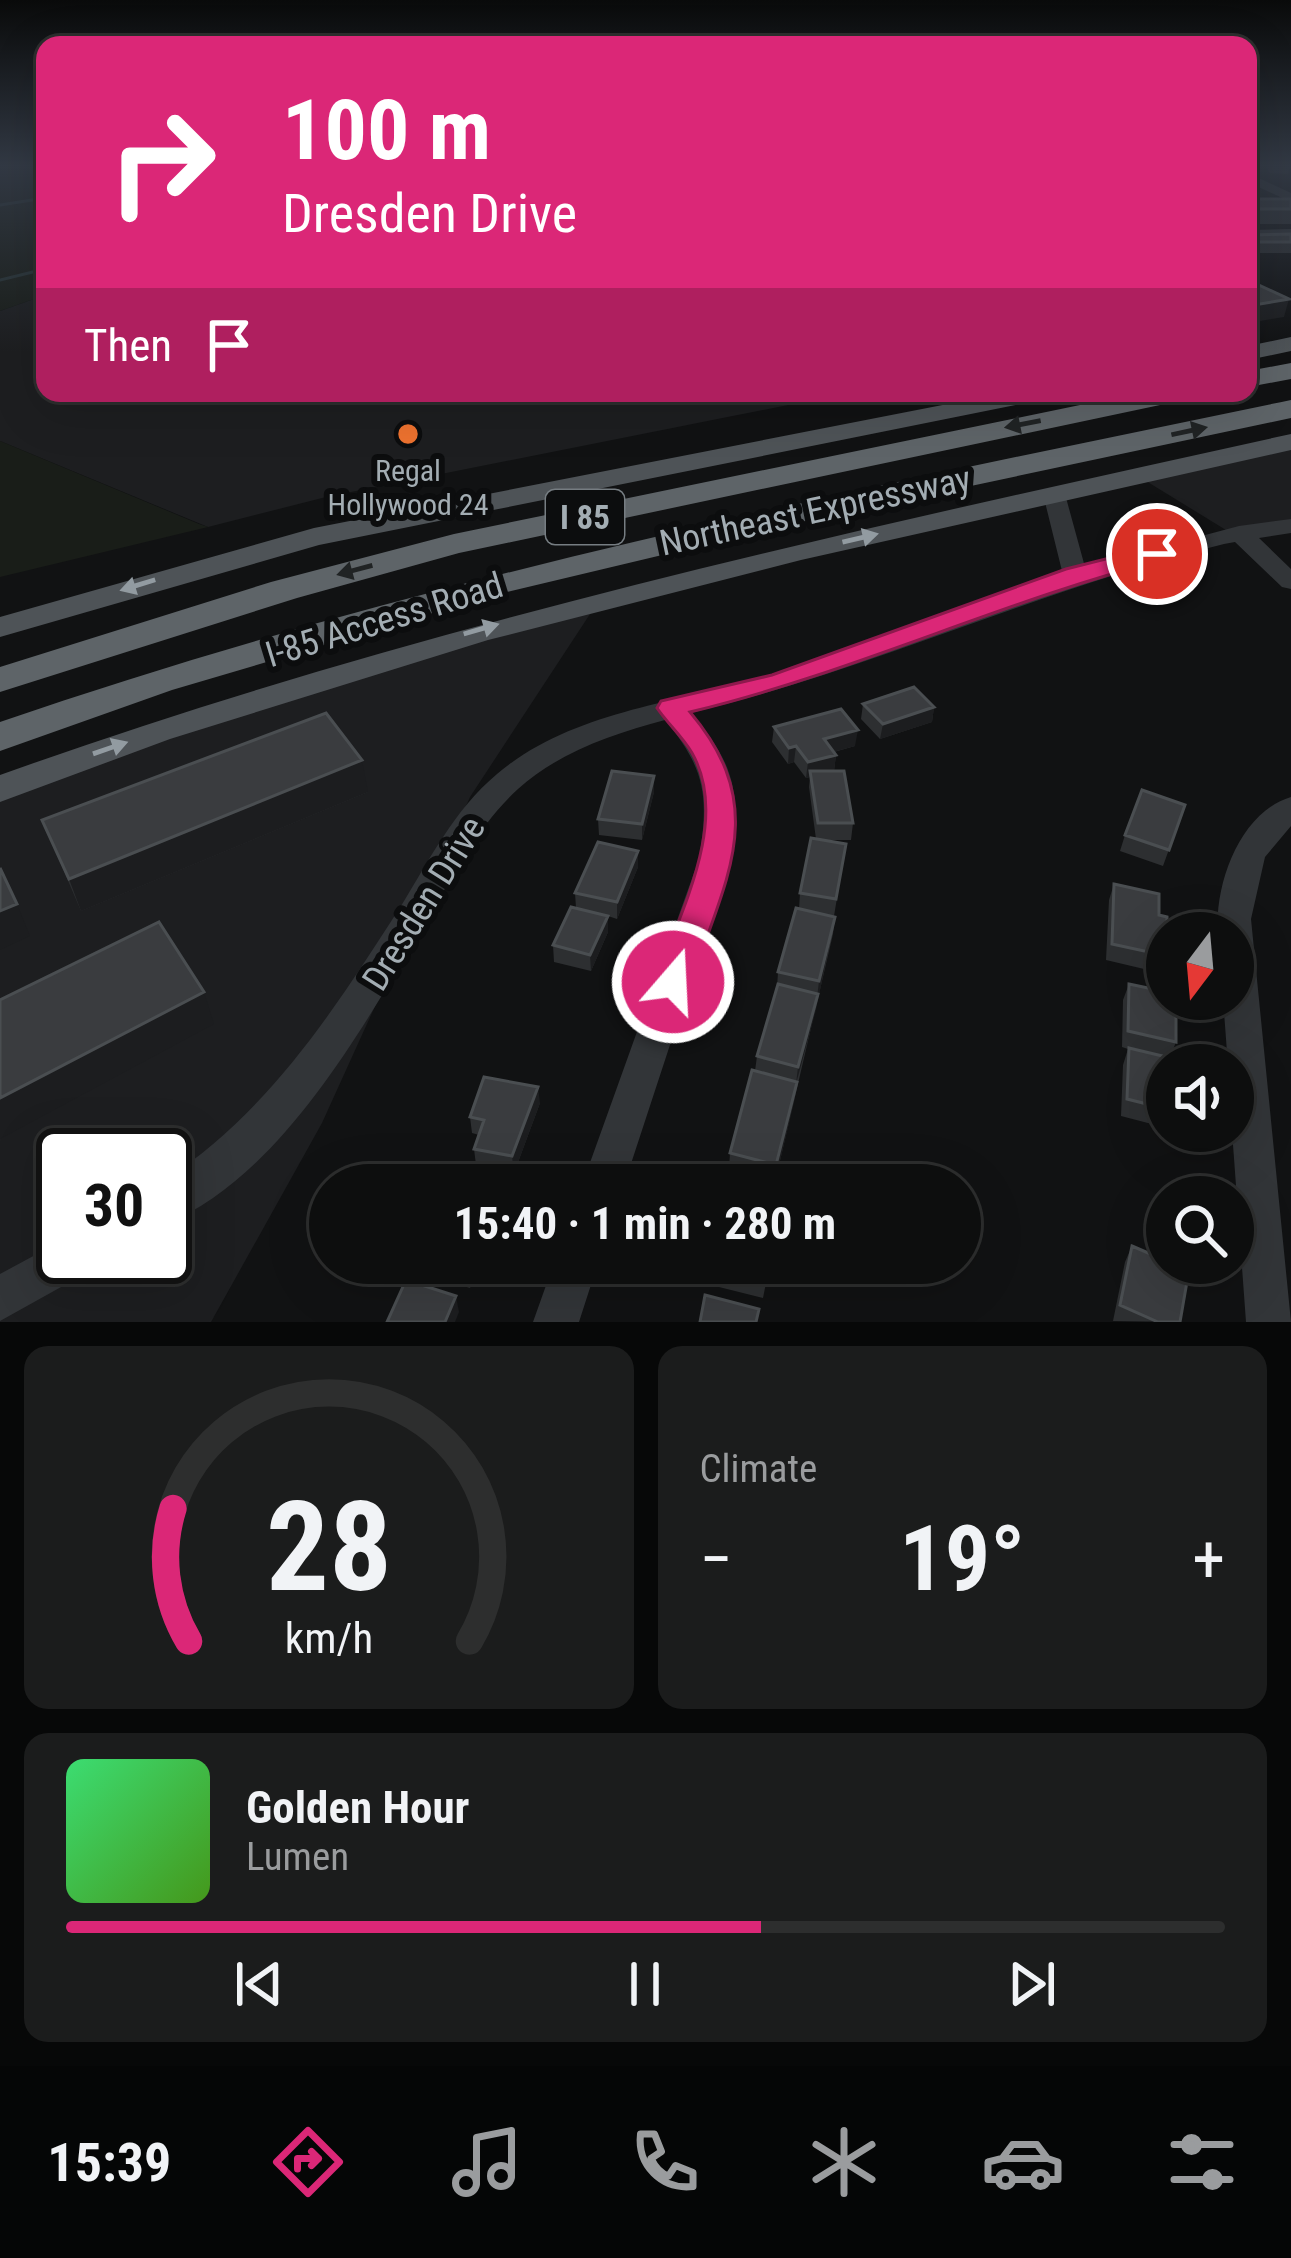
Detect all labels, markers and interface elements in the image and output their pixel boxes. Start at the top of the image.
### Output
text: 100 m [282,81,491,180]
icon: right [84,84,240,240]
text: Dresden Drive [282,182,577,245]
icon: arrive [196,312,262,378]
text: Then [84,319,172,372]
one-way arrow [1004,415,1042,434]
one-way arrow [1171,420,1209,439]
marker: Regal Hollywood 24 [395,421,421,447]
place label: Regal Hollywood 24 [328,453,488,522]
street label: Northeast Expressway [656,457,975,564]
road number: I 85 [546,490,624,544]
pin [1106,503,1208,605]
icon: arrive [1124,521,1190,587]
one-way arrow [842,528,880,547]
one-way arrow [337,562,374,581]
street label: I-85 Access Road [261,564,508,676]
one-way arrow [119,577,156,595]
one-way arrow [463,619,500,638]
one-way arrow [92,738,128,756]
street label: Dresden Drive [354,809,494,998]
north arrow [1146,912,1254,1020]
map controls [1146,912,1254,1284]
position arrow [610,919,736,1045]
button: sound [1146,1044,1254,1152]
speed limit sign: 30 [36,1128,192,1284]
button: search [1146,1176,1254,1284]
text: 15:40 · 1 min · 280 m [454,1197,836,1250]
text: Climate [700,1446,817,1492]
text: 28 [266,1474,392,1620]
text: 19° [899,1507,1025,1612]
text: − [700,1521,733,1598]
text: + [1192,1521,1225,1598]
text: km/h [285,1612,373,1662]
text: Golden Hour [246,1781,469,1834]
text: Lumen [246,1834,349,1880]
icon: previous [226,1951,292,2017]
icon: pause [612,1951,678,2017]
icon: next [999,1951,1065,2017]
icon: directions [266,2120,350,2204]
icon: music [445,2120,529,2204]
icon: phone [623,2120,707,2204]
icon: climate [802,2120,886,2204]
icon: car [981,2120,1065,2204]
icon: filters [1160,2120,1244,2204]
text: 15:39 [47,2131,171,2194]

